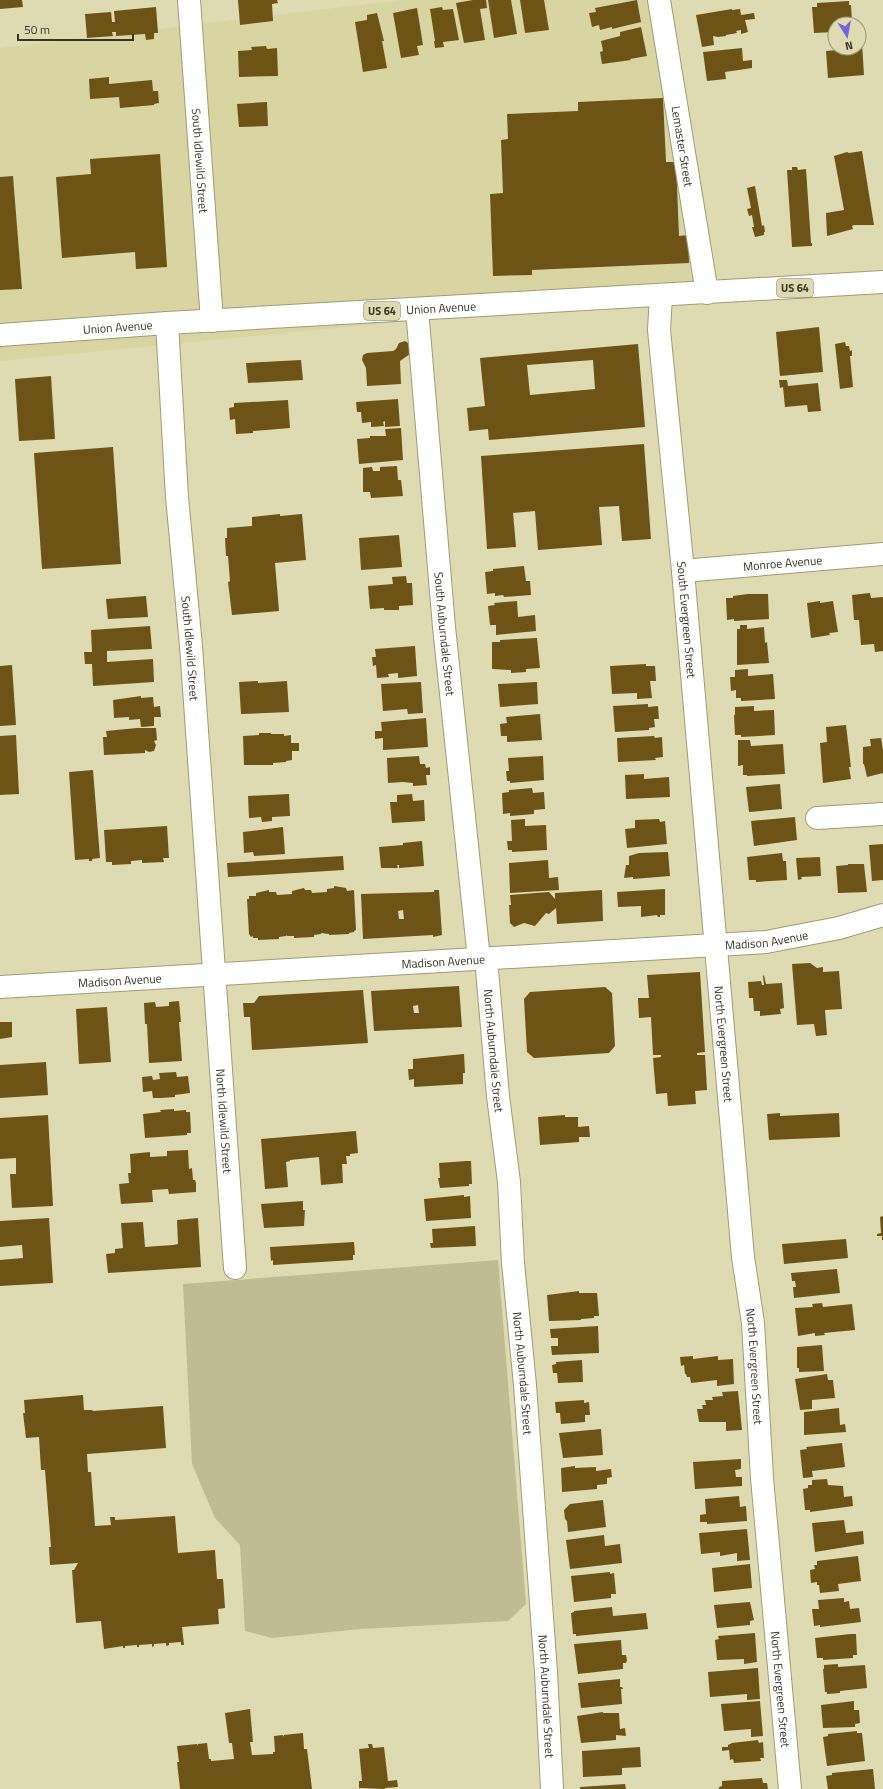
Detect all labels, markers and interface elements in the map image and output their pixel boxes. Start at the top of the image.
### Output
scale bar [18,16,133,42]
north arrow [827,16,867,56]
text: 50 m [24,20,50,39]
text: N [844,37,854,54]
street label: Lemaster Street [667,104,699,189]
street label: South Idlewild Street [187,107,214,214]
road number: US 64 [777,279,813,297]
street label: Union Avenue [406,296,477,319]
road number: US 64 [364,302,400,320]
street label: Union Avenue [82,315,153,339]
street label: Monroe Avenue [742,550,823,575]
street label: South Evergreen Street [673,560,702,680]
street label: South Auburndale Street [430,571,461,697]
street label: South Idlewild Street [177,595,204,702]
street label: Madison Avenue [724,925,810,954]
street label: Madison Avenue [401,949,486,973]
street label: Madison Avenue [77,968,162,992]
street label: North Evergreen Street [710,985,739,1104]
street label: North Auburndale Street [479,988,510,1114]
street label: North Idlewild Street [211,1068,238,1174]
street label: North Evergreen Street [741,1307,768,1426]
street label: North Auburndale Street [508,1311,538,1436]
street label: North Evergreen Street [766,1630,796,1749]
street label: North Auburndale Street [534,1634,560,1759]

